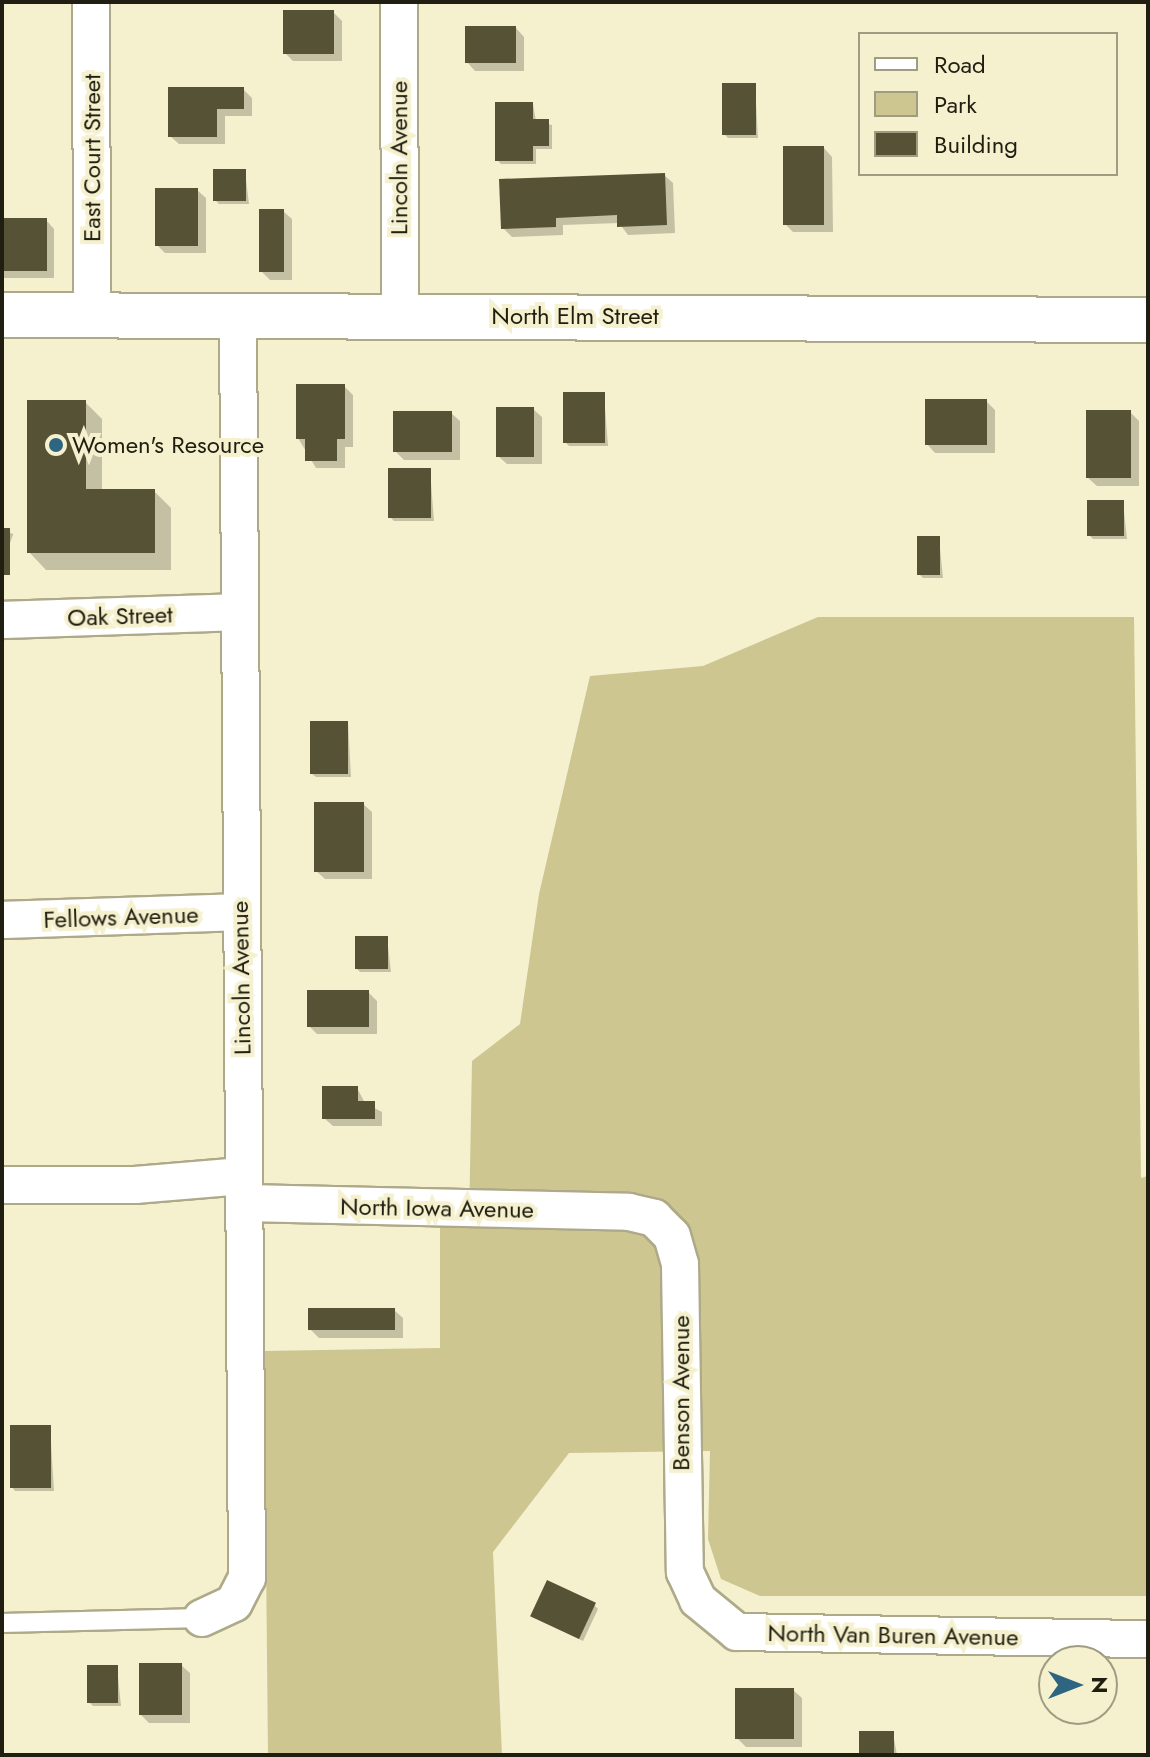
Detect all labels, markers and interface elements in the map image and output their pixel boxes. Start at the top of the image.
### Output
legend [858,32,1118,176]
text: Road [934,47,986,82]
street label: East Court Street [78,74,106,242]
street label: Lincoln Avenue [385,81,413,235]
text: Park [934,87,977,122]
text: Building [934,127,1018,162]
street label: North Elm Street [491,302,659,330]
place label: Women's Resource [72,431,264,459]
marker: Women's Resource [47,436,65,454]
street label: Oak Street [67,600,173,632]
street label: Fellows Avenue [43,900,199,934]
street label: Lincoln Avenue [225,901,257,1055]
street label: North Iowa Avenue [340,1192,534,1224]
street label: Benson Avenue [667,1315,695,1471]
street label: North Van Buren Avenue [767,1618,1019,1652]
north arrow [1038,1645,1118,1725]
text: N [1084,1676,1116,1694]

